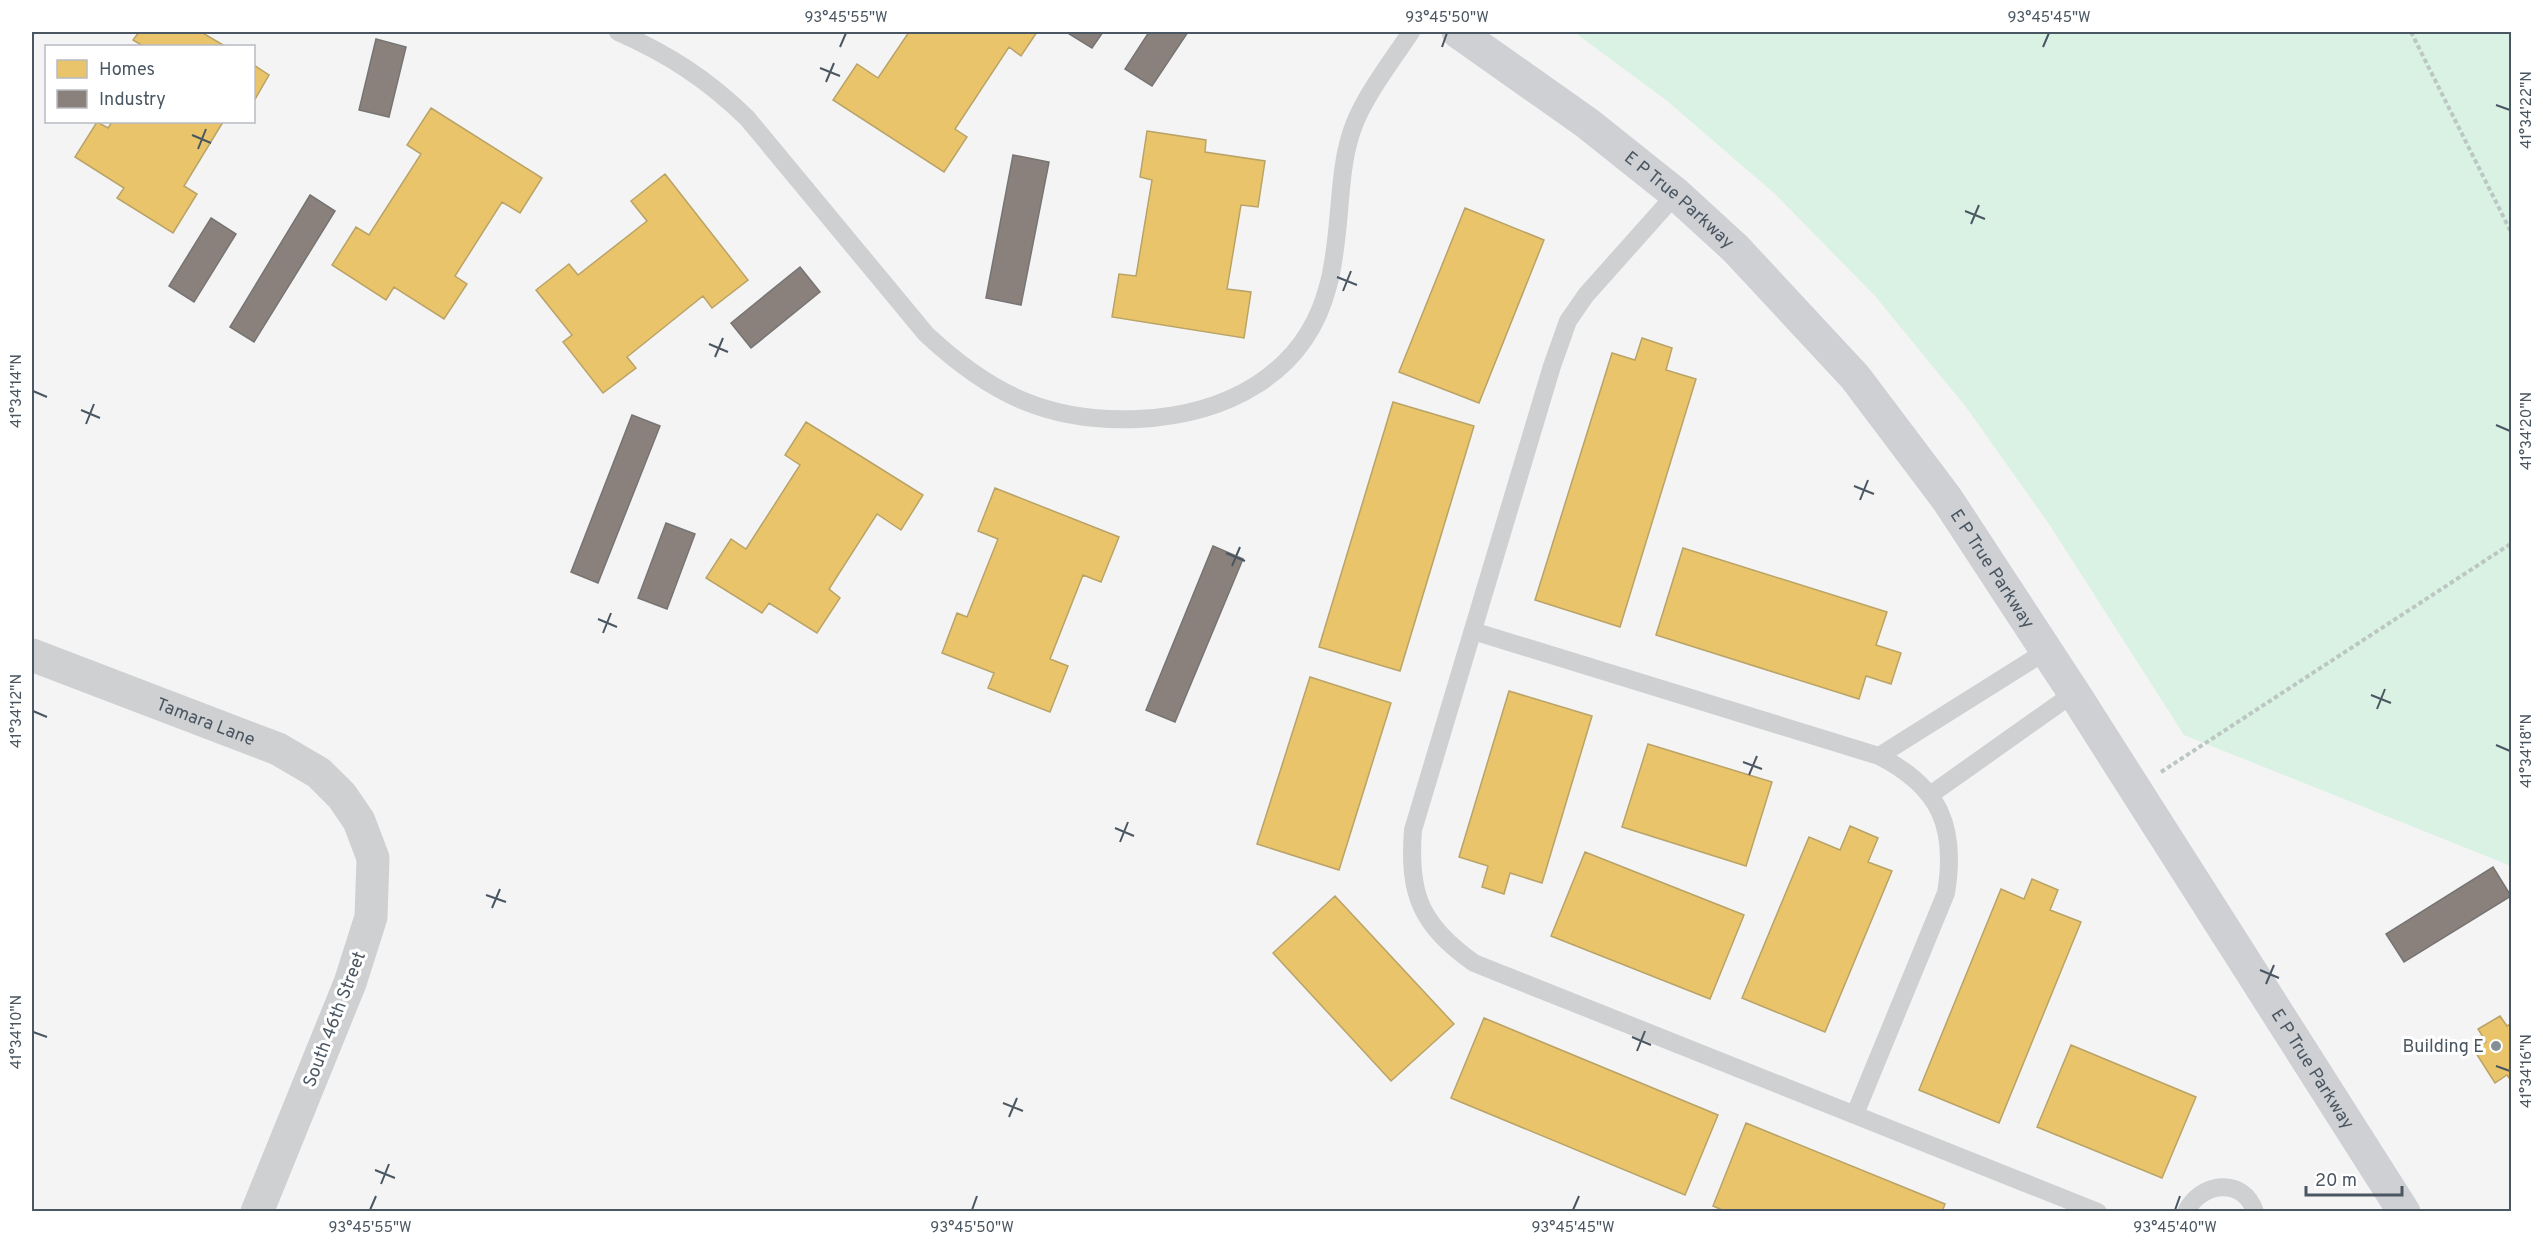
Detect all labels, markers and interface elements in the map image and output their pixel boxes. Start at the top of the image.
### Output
text: 93°45'55"W [804,9,888,28]
text: 93°45'50"W [1405,9,1489,28]
text: 93°45'45"W [2007,9,2091,28]
legend [45,45,255,123]
text: Homes [99,59,155,82]
text: 41°34'22"N [2518,71,2537,149]
text: Industry [99,89,166,112]
street label: E P True Parkway [1619,147,1738,255]
text: 41°34'14"N [8,354,27,428]
text: 41°34'20"N [2518,392,2537,470]
street label: E P True Parkway [1944,505,2039,634]
text: 41°34'12"N [8,674,27,748]
street label: Tamara Lane [152,693,258,752]
text: 41°34'18"N [2518,714,2537,788]
street label: South 46th Street [299,948,372,1091]
text: 41°34'10"N [8,995,27,1069]
street label: E P True Parkway [2265,1005,2359,1134]
text: 41°34'16"N [2518,1034,2537,1108]
place label: Building E [2403,1036,2484,1059]
marker: Building E [2489,1039,2503,1053]
scale bar [2306,1159,2402,1197]
text: 20 m [2315,1170,2357,1193]
text: 93°45'55"W [328,1219,412,1238]
text: 93°45'50"W [930,1219,1014,1238]
text: 93°45'45"W [1531,1219,1615,1238]
text: 93°45'40"W [2133,1219,2217,1238]

